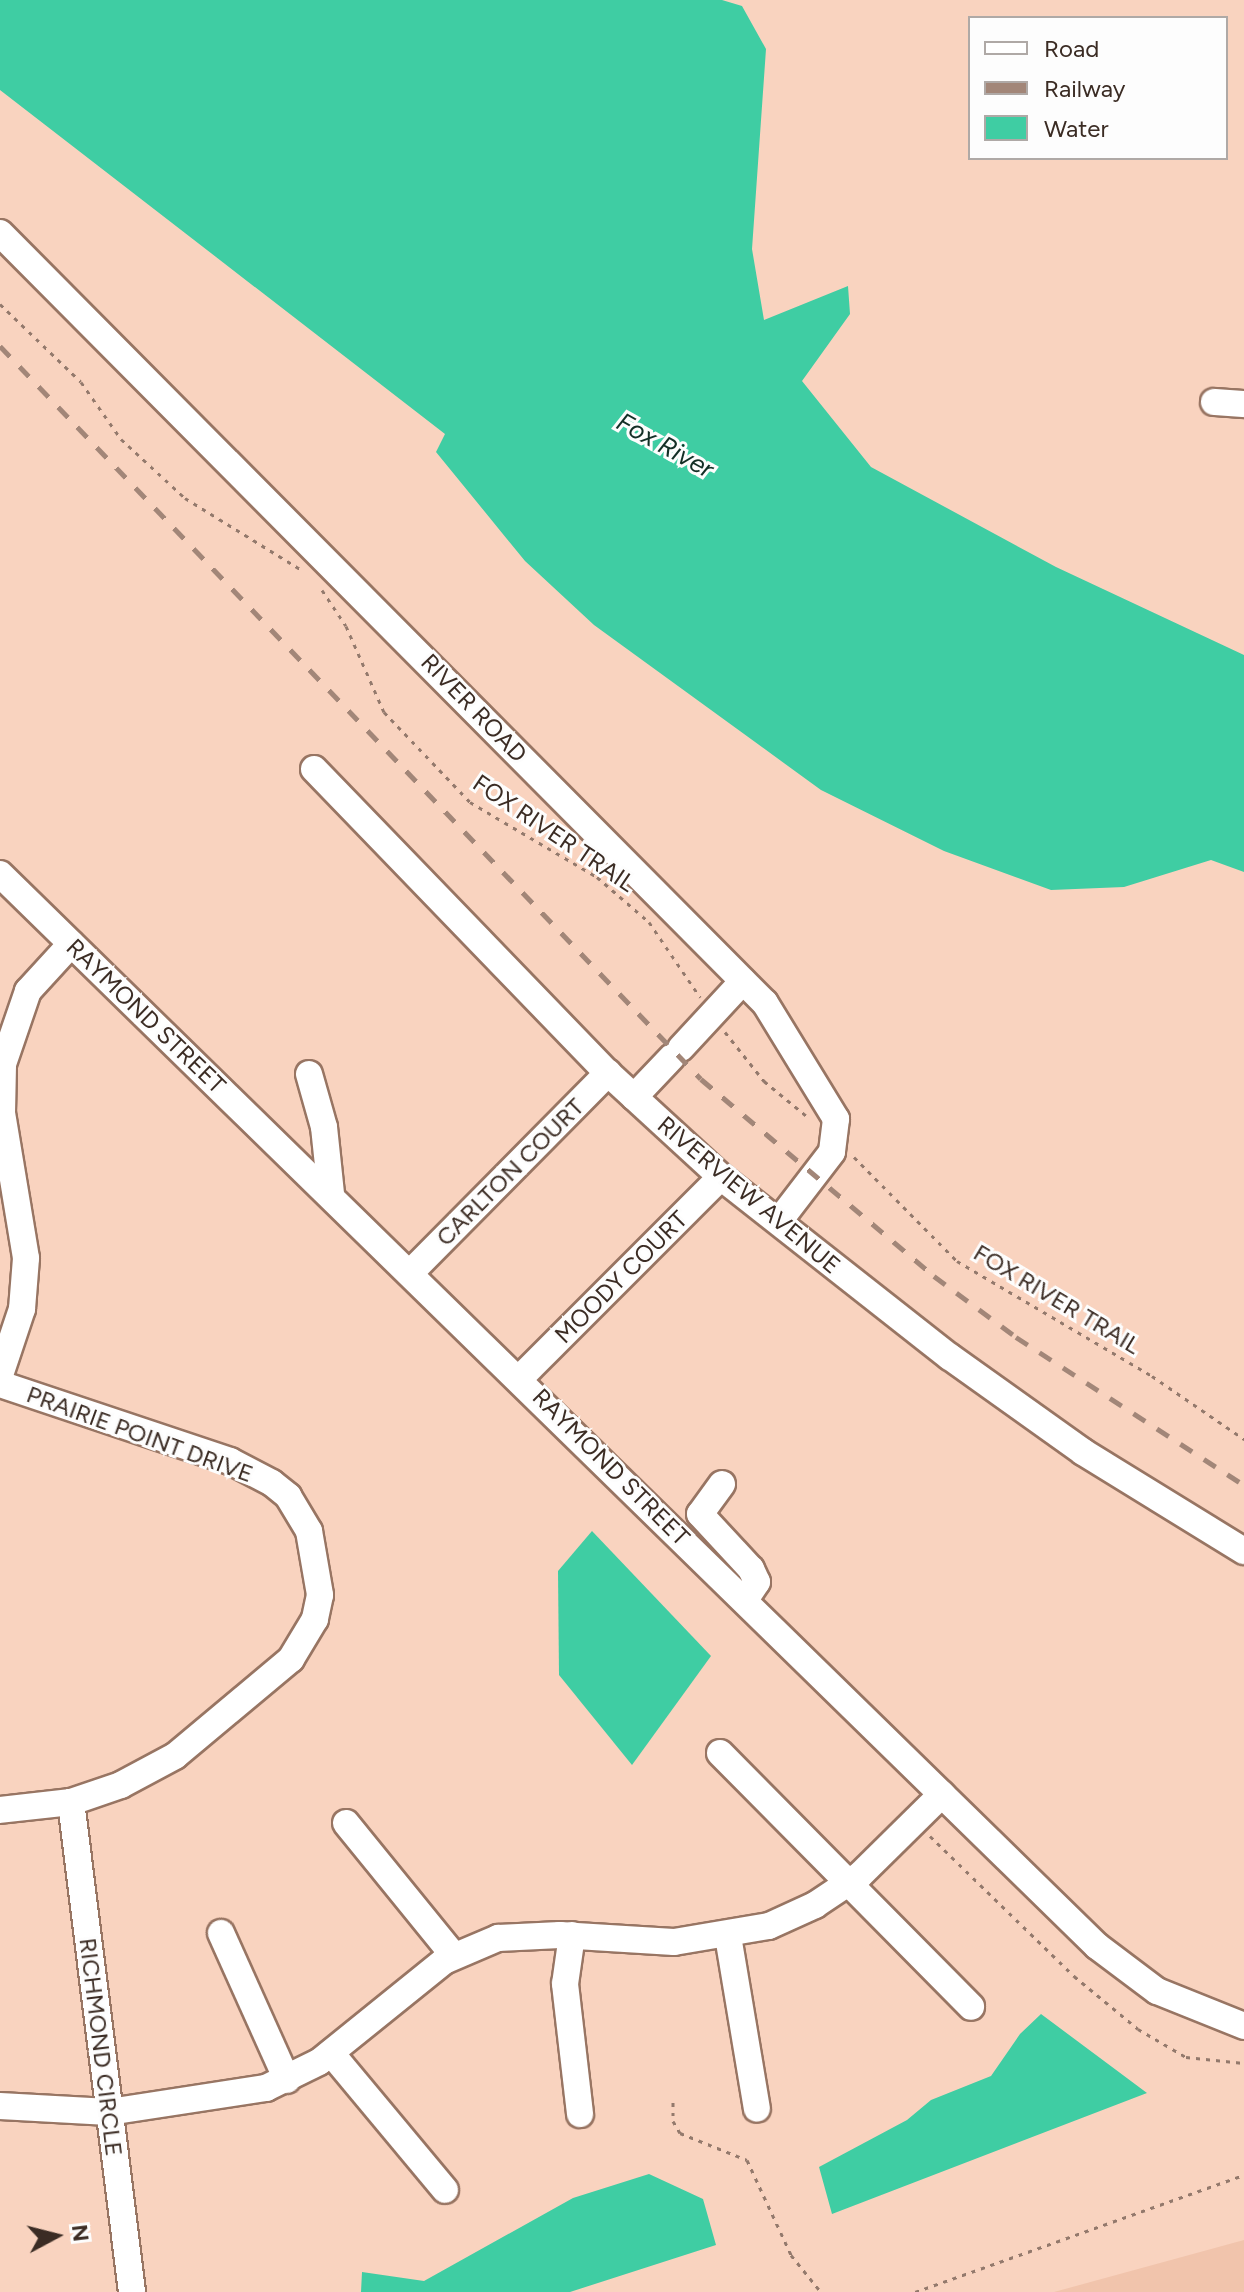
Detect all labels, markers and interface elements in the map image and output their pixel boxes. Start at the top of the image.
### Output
legend [968,16,1228,160]
text: Road [1044,34,1099,63]
text: Railway [1044,74,1125,103]
text: Water [1044,114,1109,143]
water label: Fox River [611,407,719,485]
street label: RIVER ROAD [415,648,533,768]
street label: FOX RIVER TRAIL [468,768,640,898]
street label: RAYMOND STREET [60,933,232,1099]
street label: CARLTON COURT [430,1092,590,1252]
street label: RIVERVIEW AVENUE [652,1110,846,1280]
street label: MOODY COURT [549,1205,693,1349]
street label: FOX RIVER TRAIL [969,1238,1145,1360]
street label: PRAIRIE POINT DRIVE [23,1380,257,1488]
street label: RAYMOND STREET [527,1383,695,1551]
street label: RICHMOND CIRCLE [73,1936,129,2158]
north arrow [16,2196,96,2276]
text: N [66,2223,95,2243]

